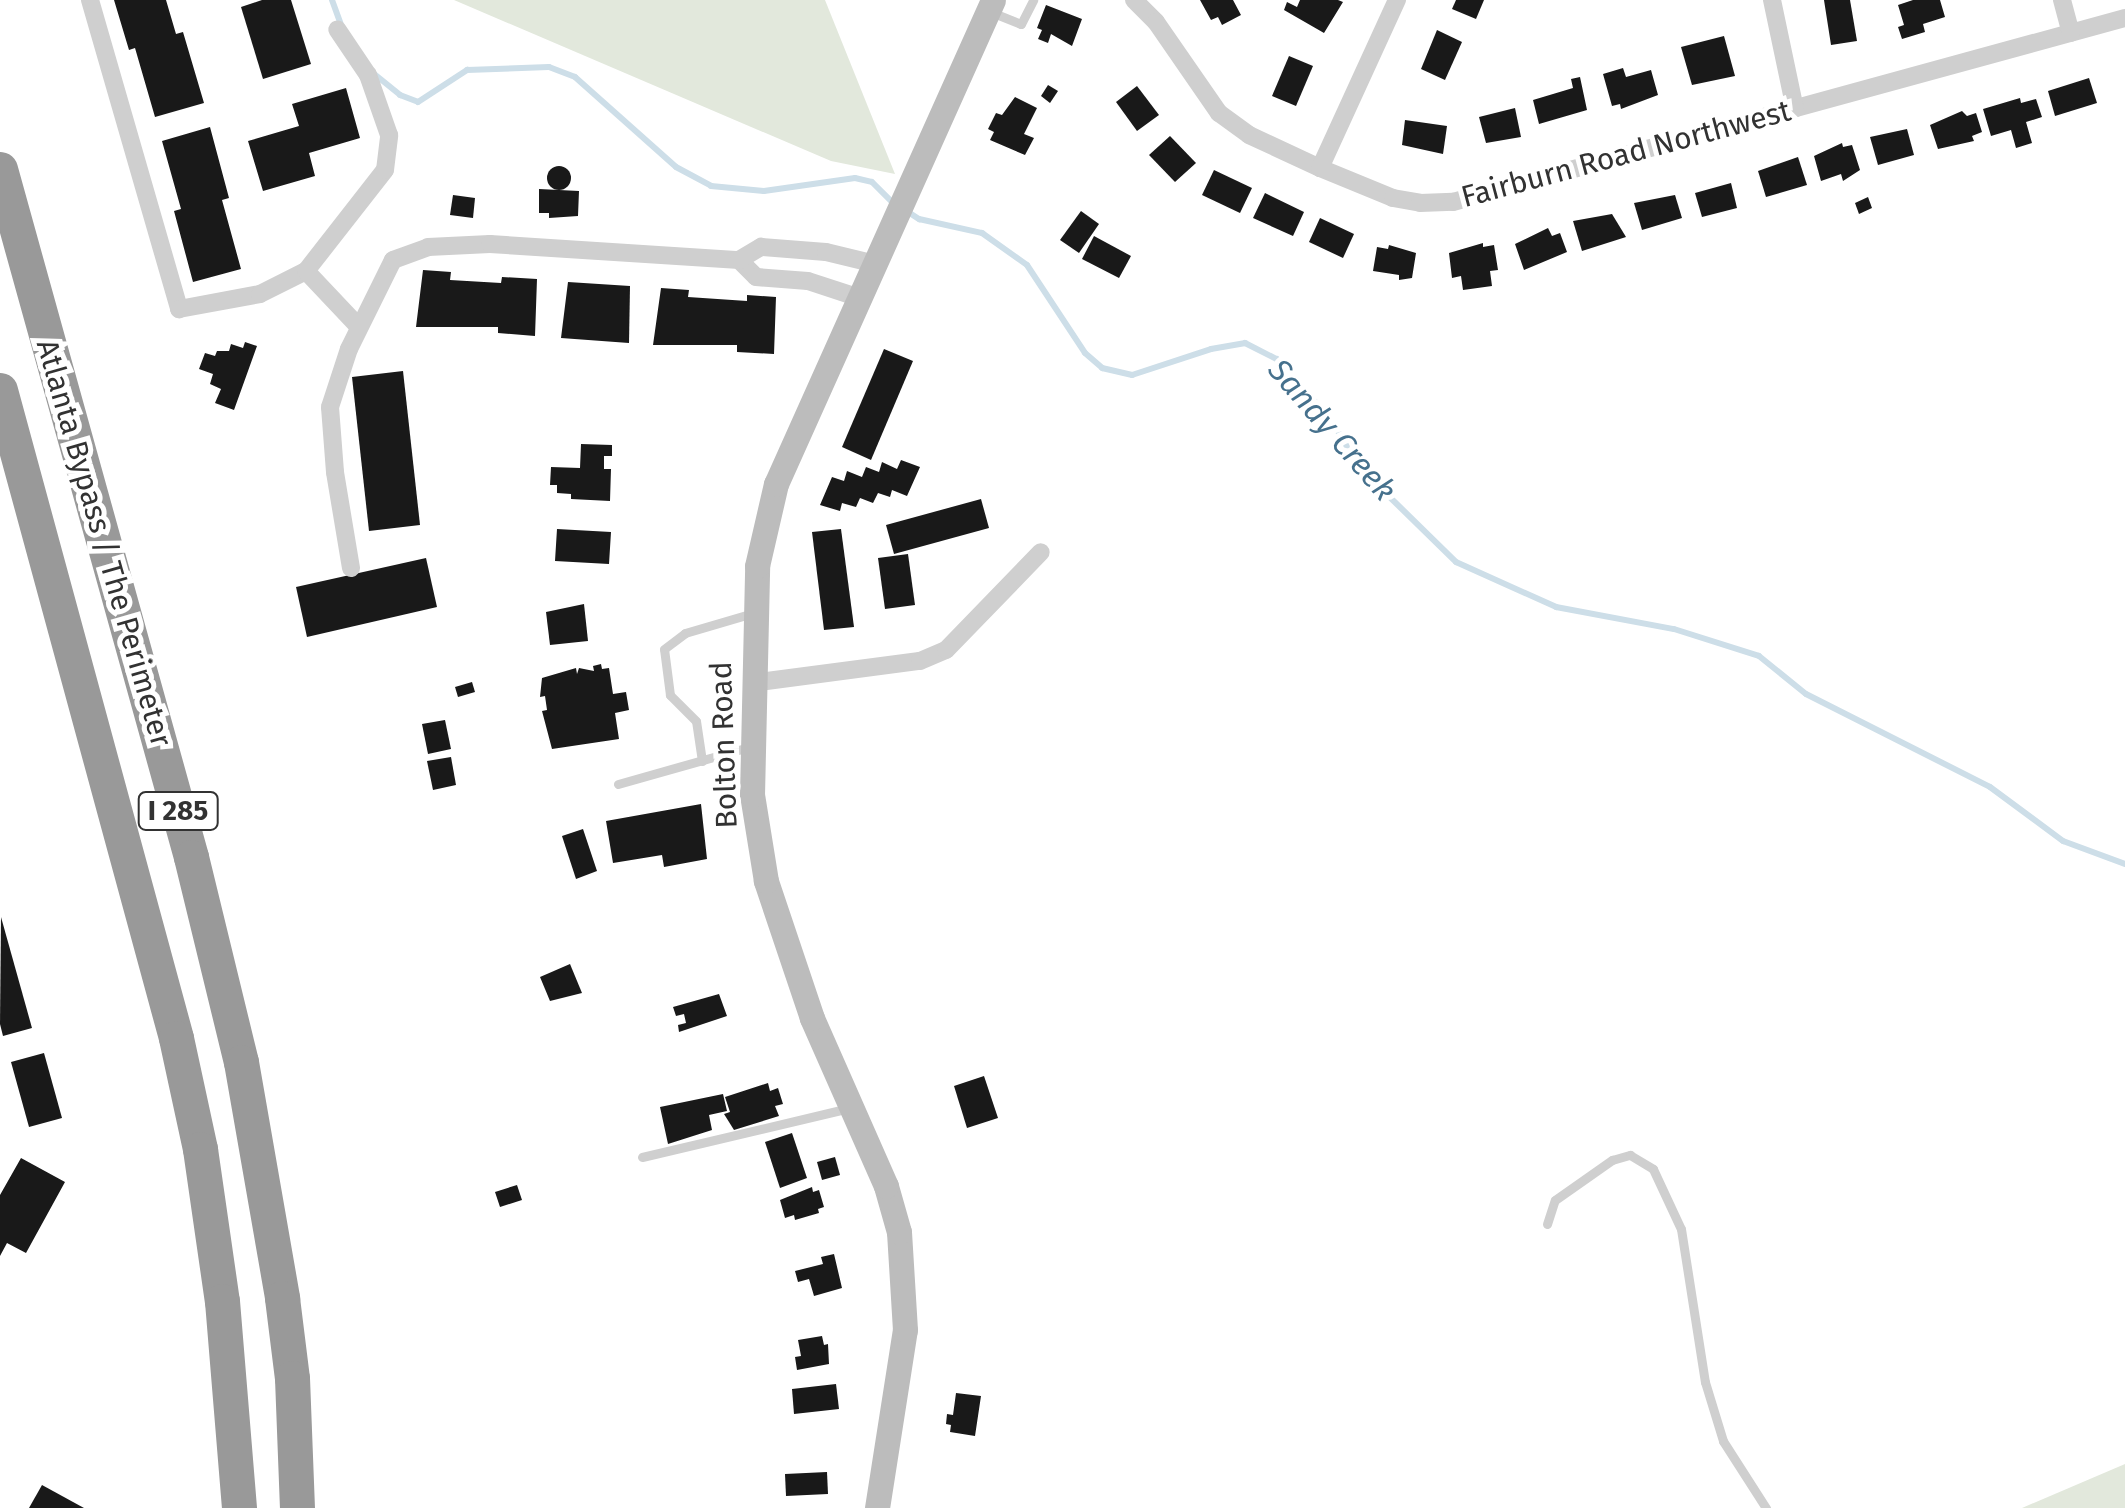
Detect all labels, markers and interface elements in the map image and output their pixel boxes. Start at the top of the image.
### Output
street label: Fairburn Road Northwest [1457,93,1795,215]
street label: Atlanta Bypass / The Perimeter [29,335,179,751]
water label: Sandy Creek [1260,351,1404,509]
street label: Bolton Road [703,661,745,829]
road number: I 285 [136,788,220,834]

